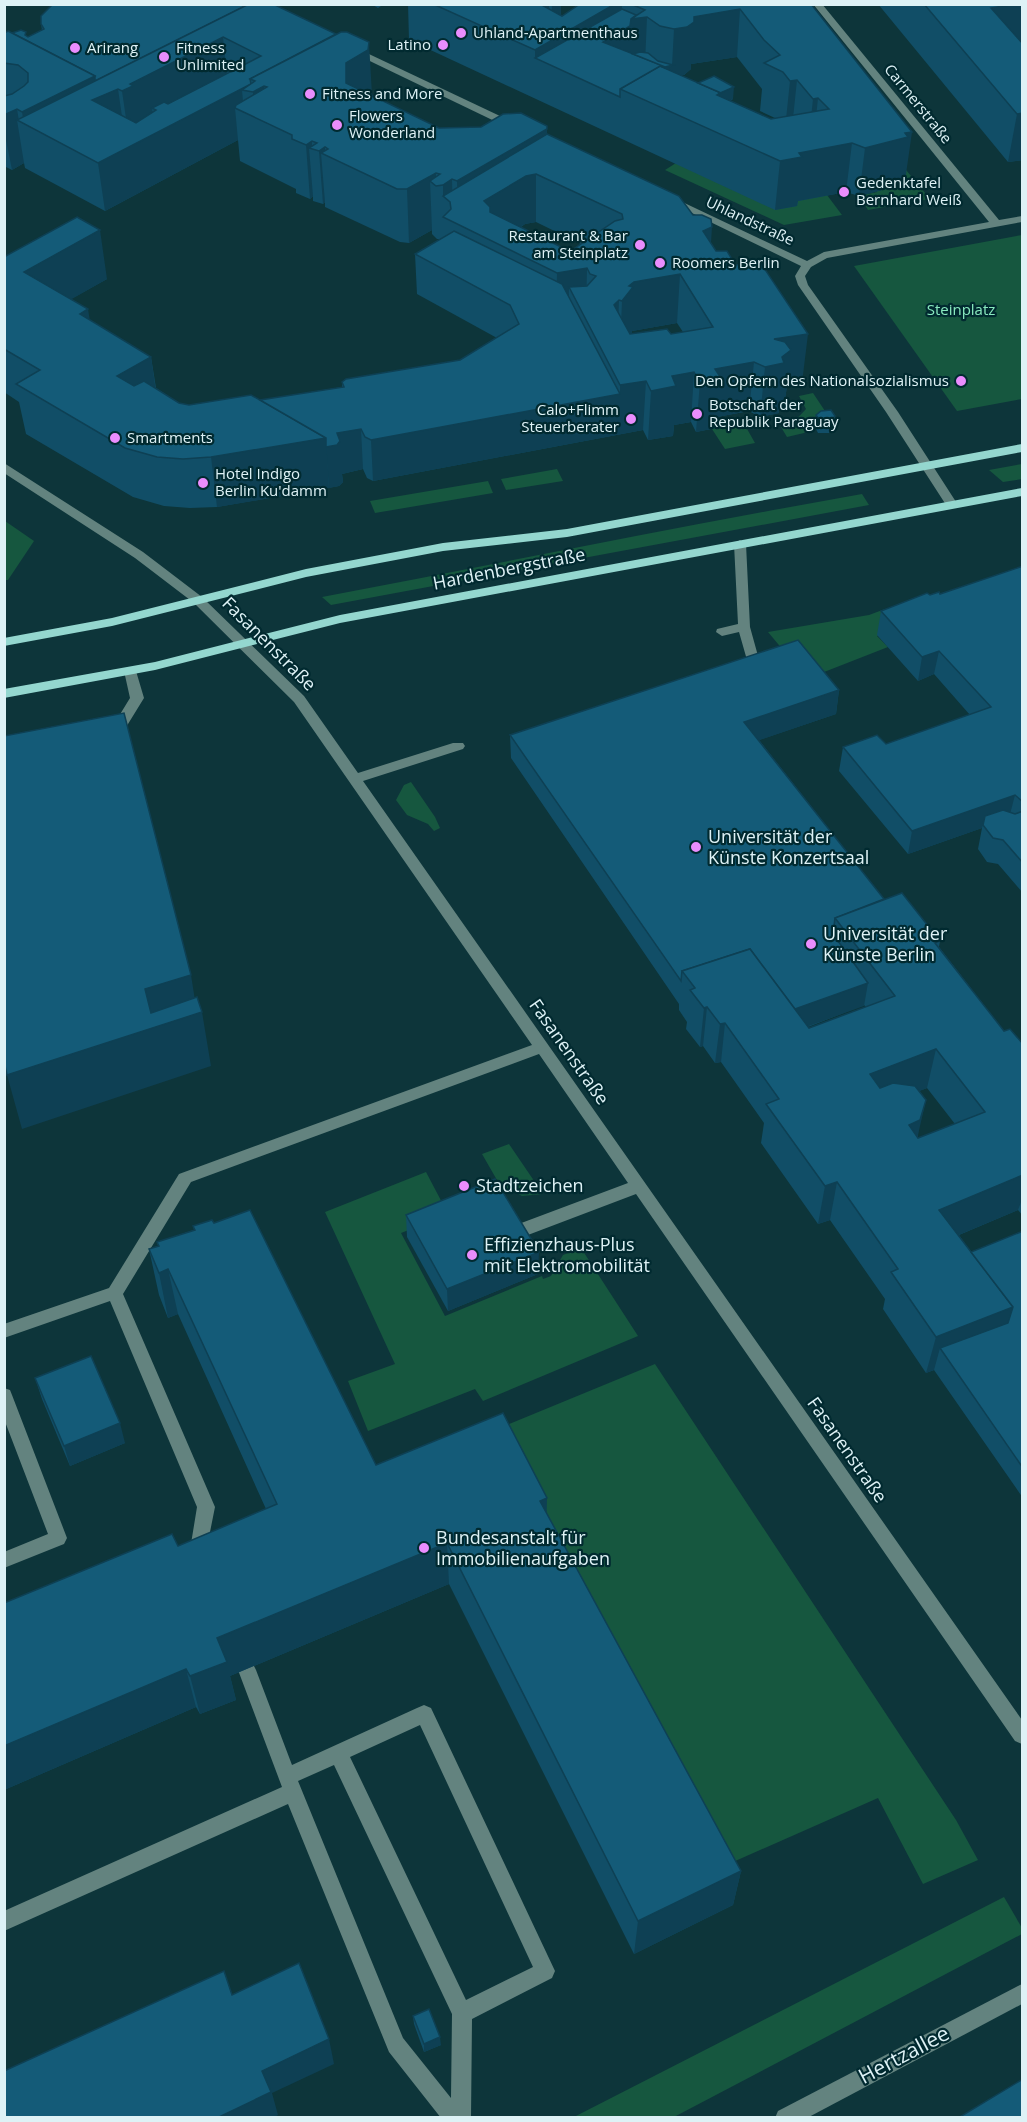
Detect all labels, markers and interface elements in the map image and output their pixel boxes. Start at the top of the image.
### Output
place label: Uhland-Apartmenthaus [473,22,638,42]
marker: Uhland-Apartmenthaus [454,26,468,40]
place label: Latino [387,34,431,54]
place label: Arirang [87,37,138,57]
place label: Fitness Unlimited [176,37,244,74]
marker: Latino [436,38,450,52]
marker: Arirang [68,41,82,55]
marker: Fitness Unlimited [157,50,171,64]
street label: Carmerstraße [880,59,957,147]
place label: Fitness and More [322,83,442,103]
marker: Fitness and More [303,87,317,101]
place label: Flowers Wonderland [349,105,435,142]
marker: Flowers Wonderland [330,118,344,132]
place label: Gedenktafel Bernhard Weiß [856,172,962,209]
marker: Gedenktafel Bernhard Weiß [837,185,851,199]
street label: Uhlandstraße [703,191,798,249]
place label: Restaurant & Bar am Steinplatz [508,225,628,262]
marker: Restaurant & Bar am Steinplatz [633,238,647,252]
place label: Roomers Berlin [672,252,780,272]
marker: Roomers Berlin [653,256,667,270]
park label: Steinplatz [927,299,995,319]
place label: Den Opfern des Nationalsozialismus [695,370,949,390]
marker: Den Opfern des Nationalsozialismus [954,374,968,388]
place label: Botschaft der Republik Paraguay [709,394,839,431]
place label: Calo+Flimm Steuerberater [521,399,619,436]
marker: Botschaft der Republik Paraguay [690,407,704,421]
marker: Calo+Flimm Steuerberater [624,412,638,426]
place label: Smartments [127,427,213,447]
marker: Smartments [108,431,122,445]
place label: Hotel Indigo Berlin Ku'damm [215,463,327,500]
marker: Hotel Indigo Berlin Ku'damm [196,476,210,490]
street label: Hardenbergstraße [431,541,587,595]
street label: Fasanenstraße [217,591,322,696]
place label: Universität der Künste Konzertsaal [708,824,869,869]
marker: Universität der Künste Konzertsaal [689,840,703,854]
place label: Universität der Künste Berlin [823,921,948,966]
marker: Universität der Künste Berlin [804,937,818,951]
street label: Fasanenstraße [525,994,615,1109]
place label: Stadtzeichen [476,1173,584,1197]
marker: Stadtzeichen [457,1179,471,1193]
place label: Effizienzhaus-Plus mit Elektromobilität [484,1232,650,1277]
marker: Effizienzhaus-Plus mit Elektromobilität [465,1248,479,1262]
street label: Fasanenstraße [803,1392,893,1507]
place label: Bundesanstalt für Immobilienaufgaben [436,1525,610,1570]
marker: Bundesanstalt für Immobilienaufgaben [417,1541,431,1555]
street label: Hertzallee [853,2019,954,2090]

